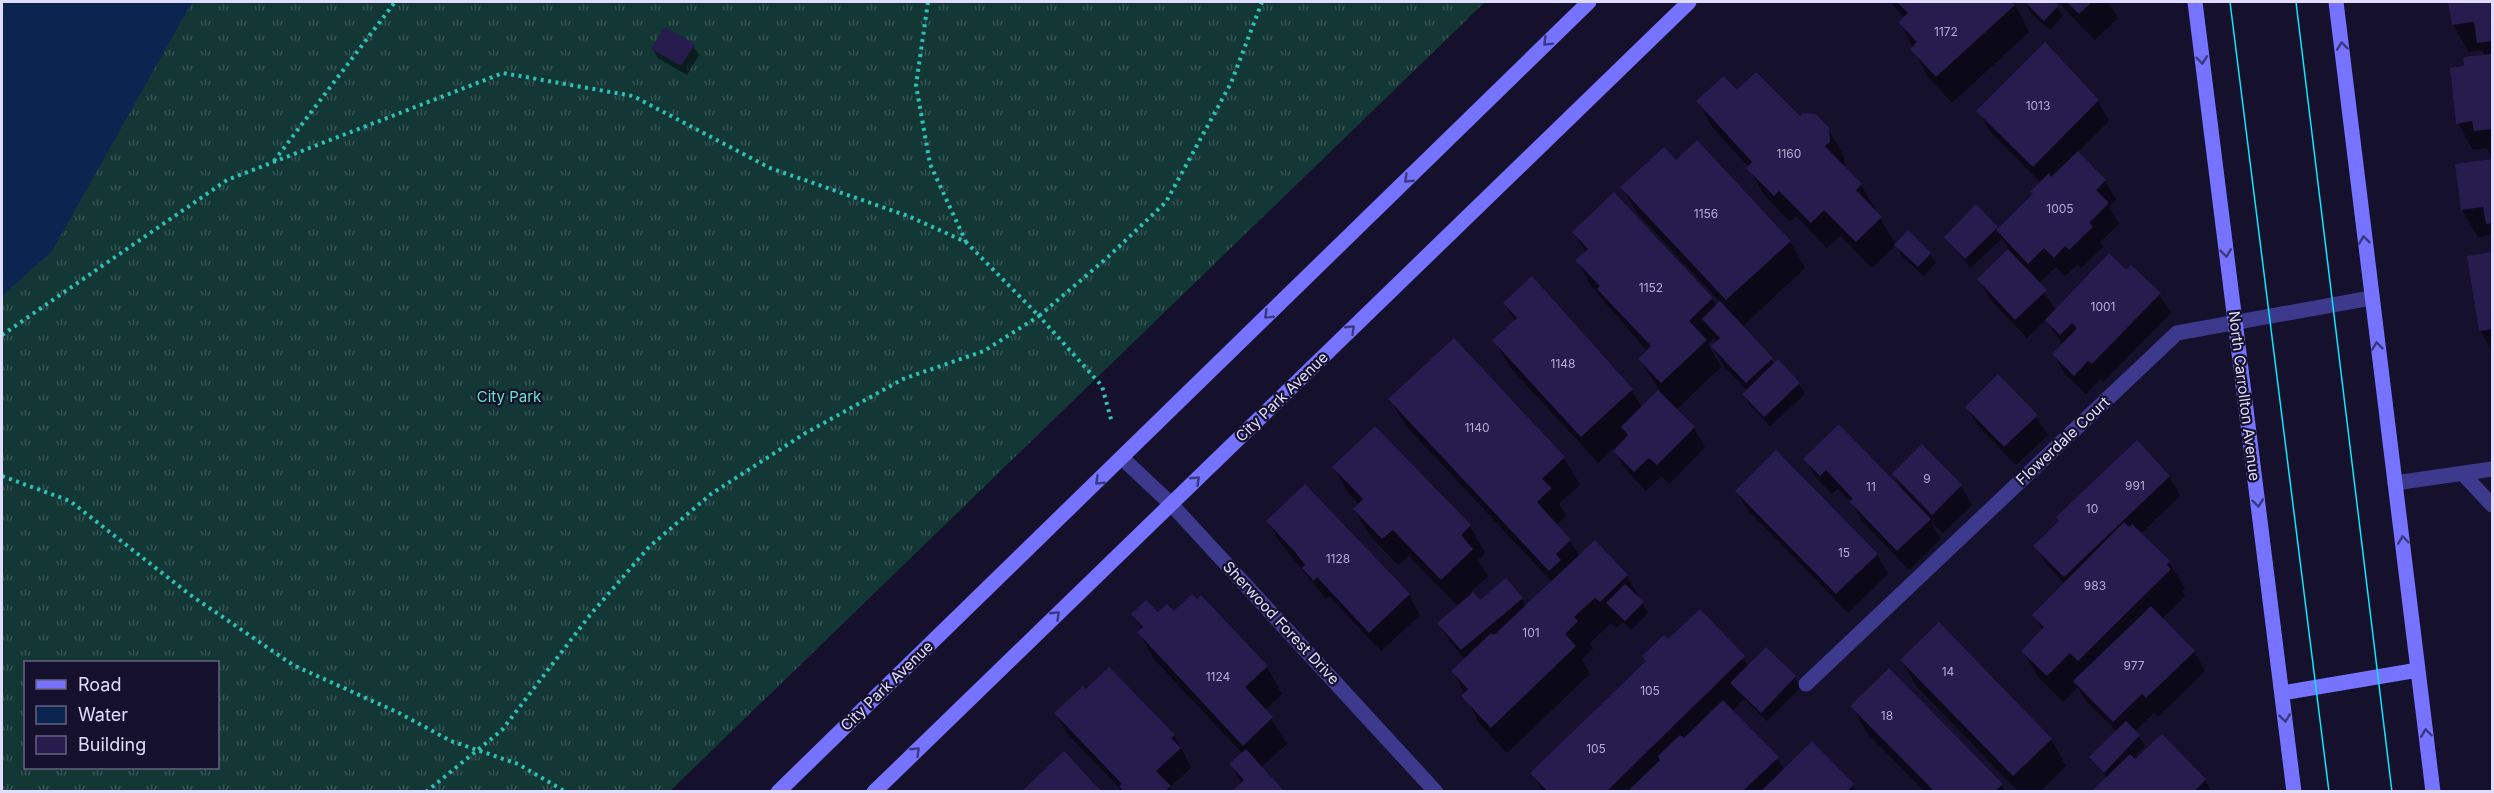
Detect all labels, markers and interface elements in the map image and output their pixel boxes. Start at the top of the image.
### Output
house number: 1172 [1934,24,1958,39]
one-way arrow [1544,35,1555,46]
one-way arrow [2336,41,2348,51]
one-way arrow [2195,55,2208,64]
house number: 1013 [2026,98,2050,113]
house number: 1160 [1777,146,1801,161]
one-way arrow [1404,171,1415,182]
house number: 1005 [2046,201,2074,216]
house number: 1156 [1694,206,1718,221]
one-way arrow [2358,235,2371,244]
one-way arrow [2220,248,2232,258]
house number: 1152 [1639,280,1663,295]
house number: 1001 [2091,299,2115,314]
one-way arrow [1265,308,1275,319]
street label: North Carrollton Avenue [2225,310,2264,482]
one-way arrow [1344,326,1355,337]
one-way arrow [2372,342,2384,351]
street label: City Park Avenue [1231,348,1332,446]
house number: 1148 [1551,356,1575,371]
park label: City Park [477,387,542,406]
street label: Flowerdale Court [2012,392,2114,489]
house number: 1140 [1464,420,1490,435]
house number: 9 [1923,471,1931,486]
one-way arrow [1095,473,1106,484]
one-way arrow [1190,476,1200,487]
house number: 991 [2125,478,2145,493]
house number: 11 [1866,479,1876,494]
one-way arrow [2251,499,2264,508]
house number: 10 [2086,501,2098,516]
one-way arrow [2397,535,2409,544]
house number: 15 [1838,545,1850,560]
house number: 1128 [1326,551,1350,566]
street label: Sherwood Forest Drive [1219,557,1344,688]
house number: 983 [2084,578,2106,593]
one-way arrow [1049,612,1060,623]
house number: 101 [1522,625,1540,640]
street label: City Park Avenue [836,637,937,735]
house number: 977 [2123,658,2145,673]
legend [24,661,219,769]
house number: 14 [1942,664,1955,679]
house number: 1124 [1206,669,1231,684]
text: Road [78,674,121,695]
house number: 105 [1640,683,1660,698]
text: Water [78,704,128,725]
house number: 18 [1881,708,1893,723]
one-way arrow [2278,713,2291,722]
one-way arrow [2421,729,2433,738]
text: Building [78,734,146,755]
house number: 105 [1586,741,1606,756]
one-way arrow [909,747,919,758]

